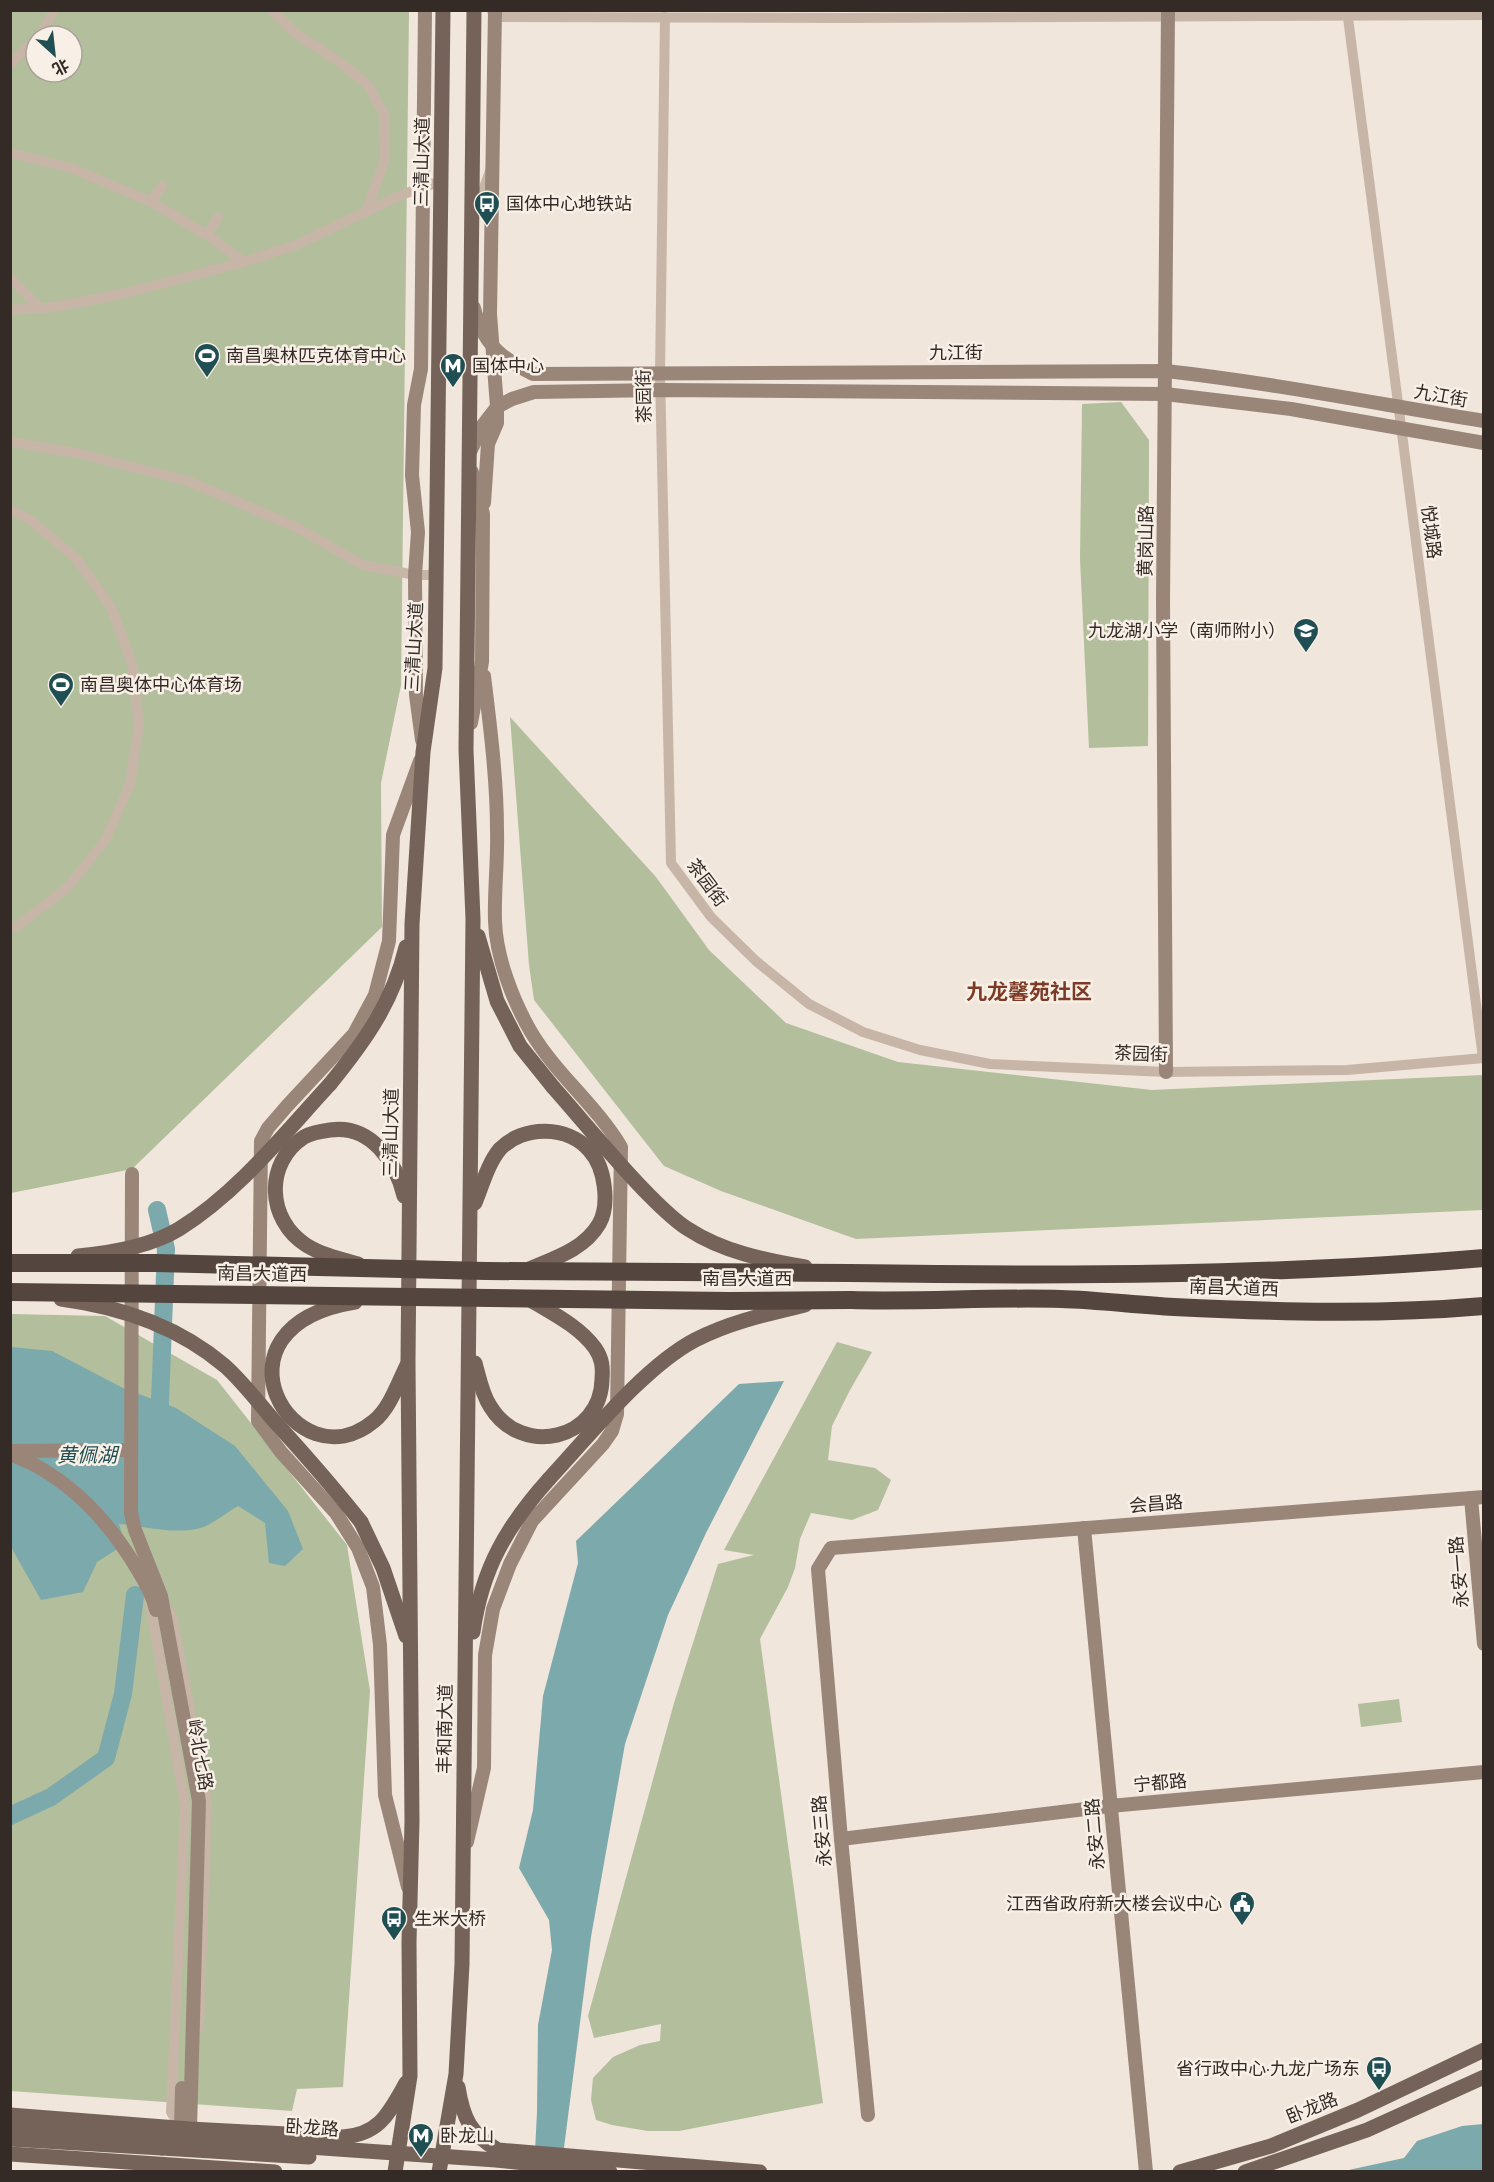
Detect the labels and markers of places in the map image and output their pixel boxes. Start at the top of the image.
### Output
bus stop icon: 国体中心地铁站 [472,189,502,227]
place label: 国体中心地铁站 [506,190,632,217]
sports icon: 南昌奥林匹克体育中心 [192,341,222,379]
place label: 南昌奥林匹克体育中心 [226,342,406,369]
metro station icon: 国体中心 [438,351,468,389]
place label: 国体中心 [472,352,544,379]
school or university icon: 九龙湖小学（南师附小） [1291,616,1321,654]
place label: 九龙湖小学（南师附小） [1088,617,1286,644]
sports icon: 南昌奥体中心体育场 [46,670,76,708]
place label: 南昌奥体中心体育场 [80,671,242,698]
public building icon: 江西省政府新大楼会议中心 [1227,1889,1257,1927]
place label: 江西省政府新大楼会议中心 [1006,1890,1222,1917]
bus stop icon: 生米大桥 [379,1904,409,1942]
place label: 生米大桥 [414,1905,486,1932]
bus stop icon: 省行政中心·九龙广场东 [1364,2054,1394,2092]
place label: 省行政中心·九龙广场东 [1176,2055,1360,2082]
metro station icon: 卧龙山 [406,2121,436,2159]
place label: 卧龙山 [440,2122,494,2149]

